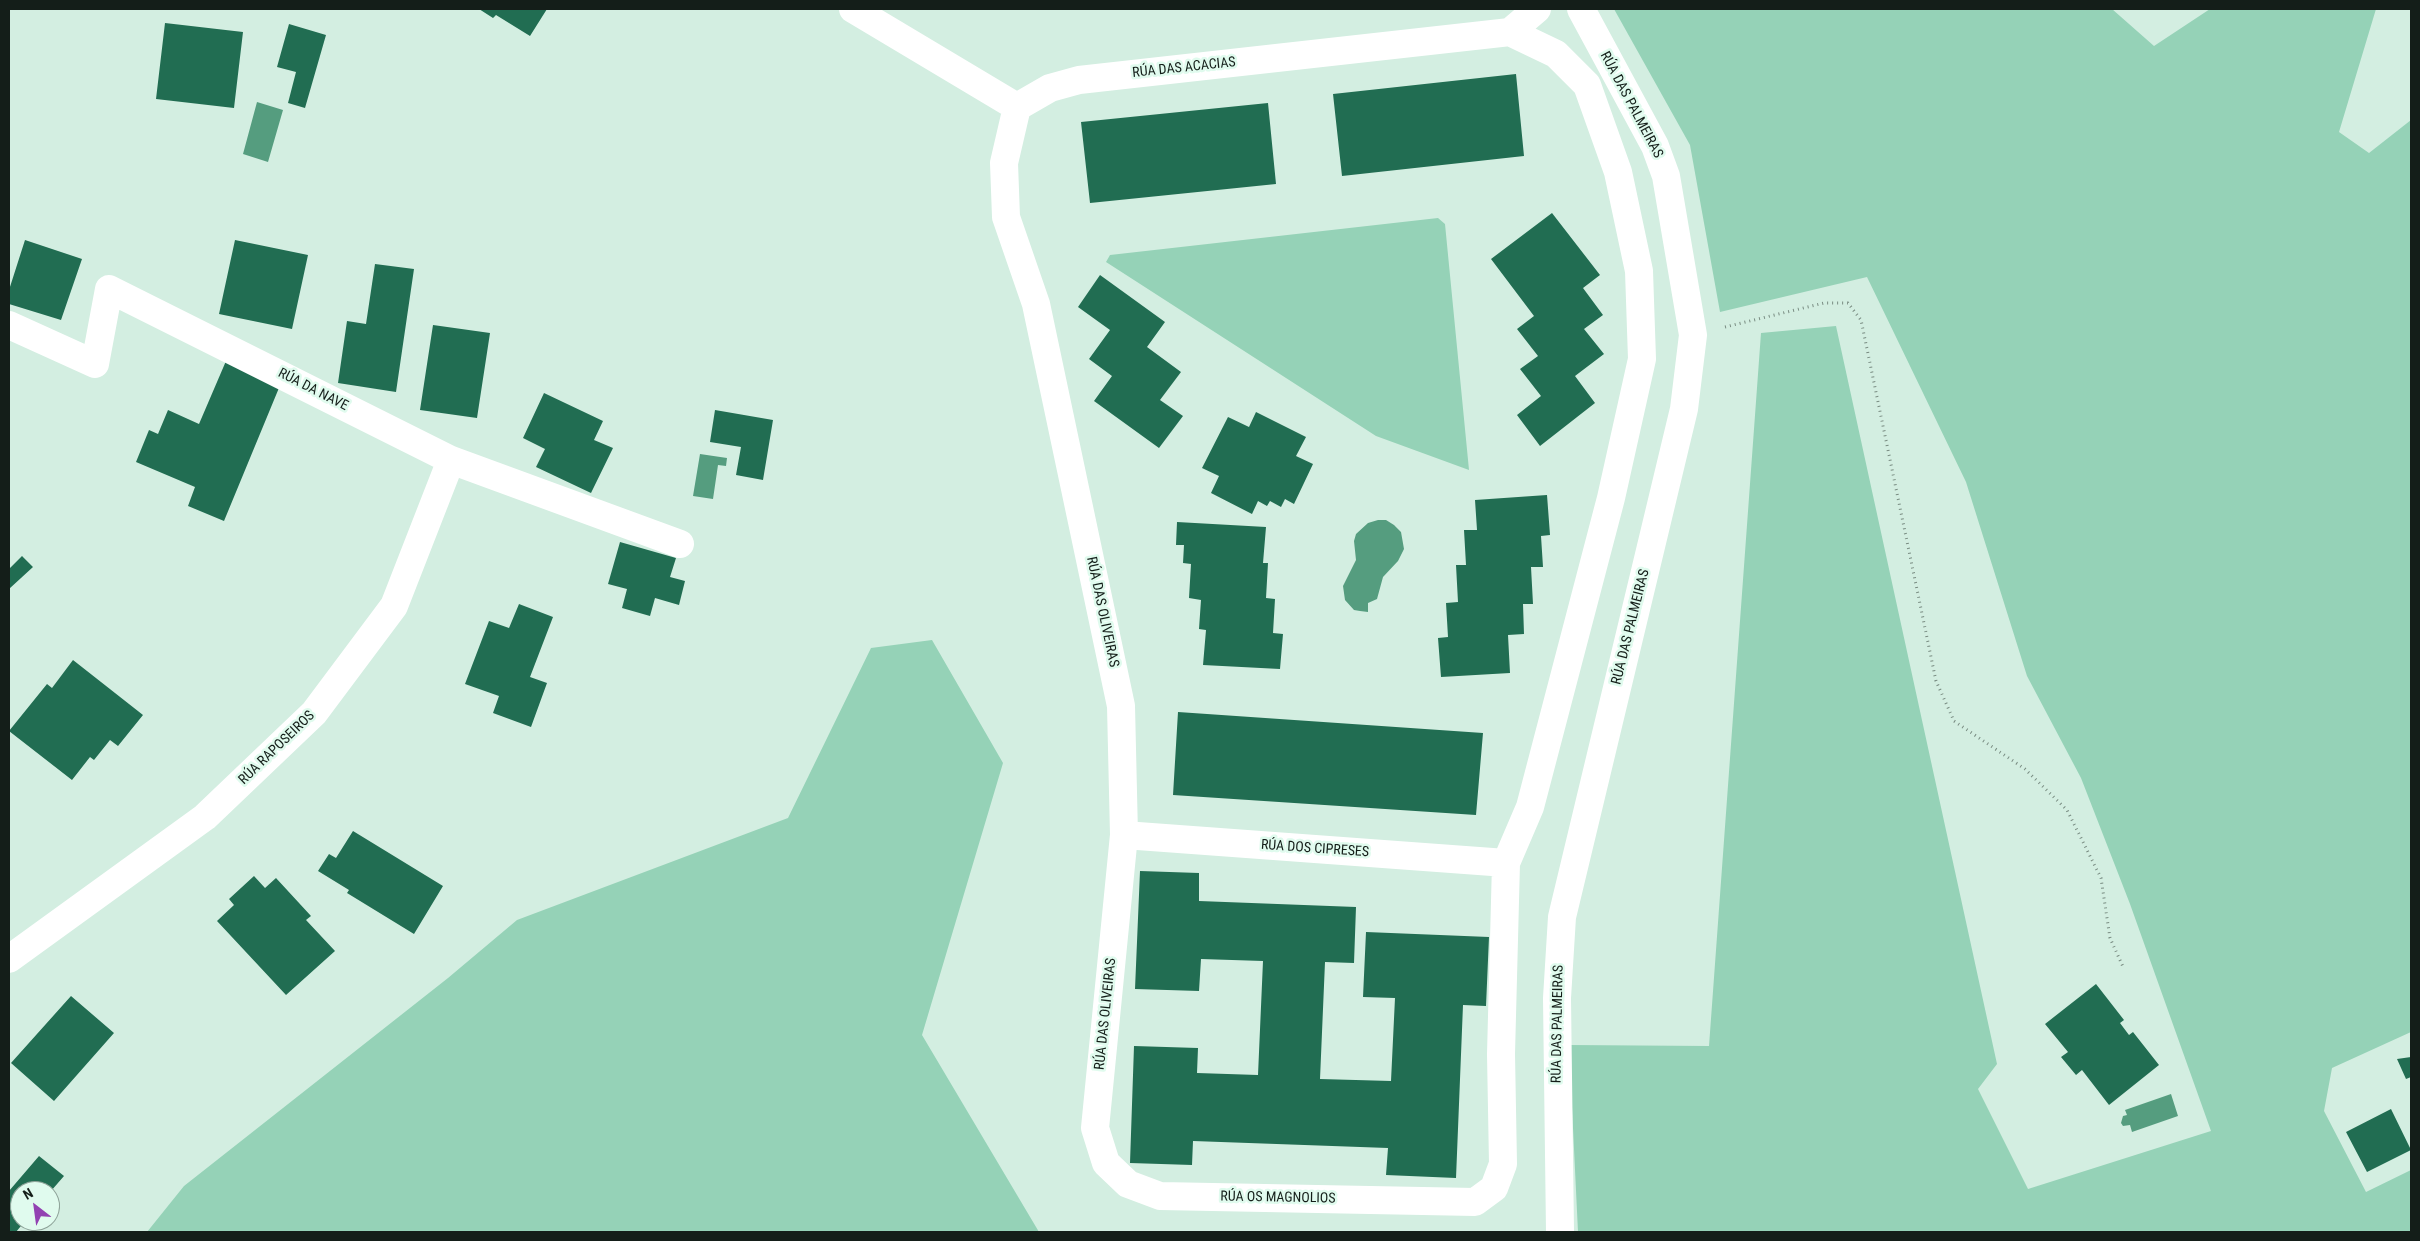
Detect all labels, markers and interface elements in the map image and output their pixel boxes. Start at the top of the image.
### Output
street label: RÚA DAS PALMEIRAS [1596,49,1666,161]
street label: RÚA DAS ACACIAS [1132,54,1236,82]
street label: RÚA DA NAVE [275,365,351,415]
street label: RÚA DAS OLIVEIRAS [1082,555,1122,669]
street label: RÚA DAS PALMEIRAS [1609,568,1653,686]
street label: RÚA RAPOSEIROS [236,708,318,788]
street label: RÚA DOS CIPRESES [1260,837,1370,861]
street label: RÚA DAS OLIVEIRAS [1092,957,1120,1071]
street label: RÚA DAS PALMEIRAS [1549,965,1567,1083]
north arrow [10,1181,60,1231]
text: N [20,1185,36,1203]
street label: RÚA OS MAGNOLIOS [1220,1189,1336,1207]

